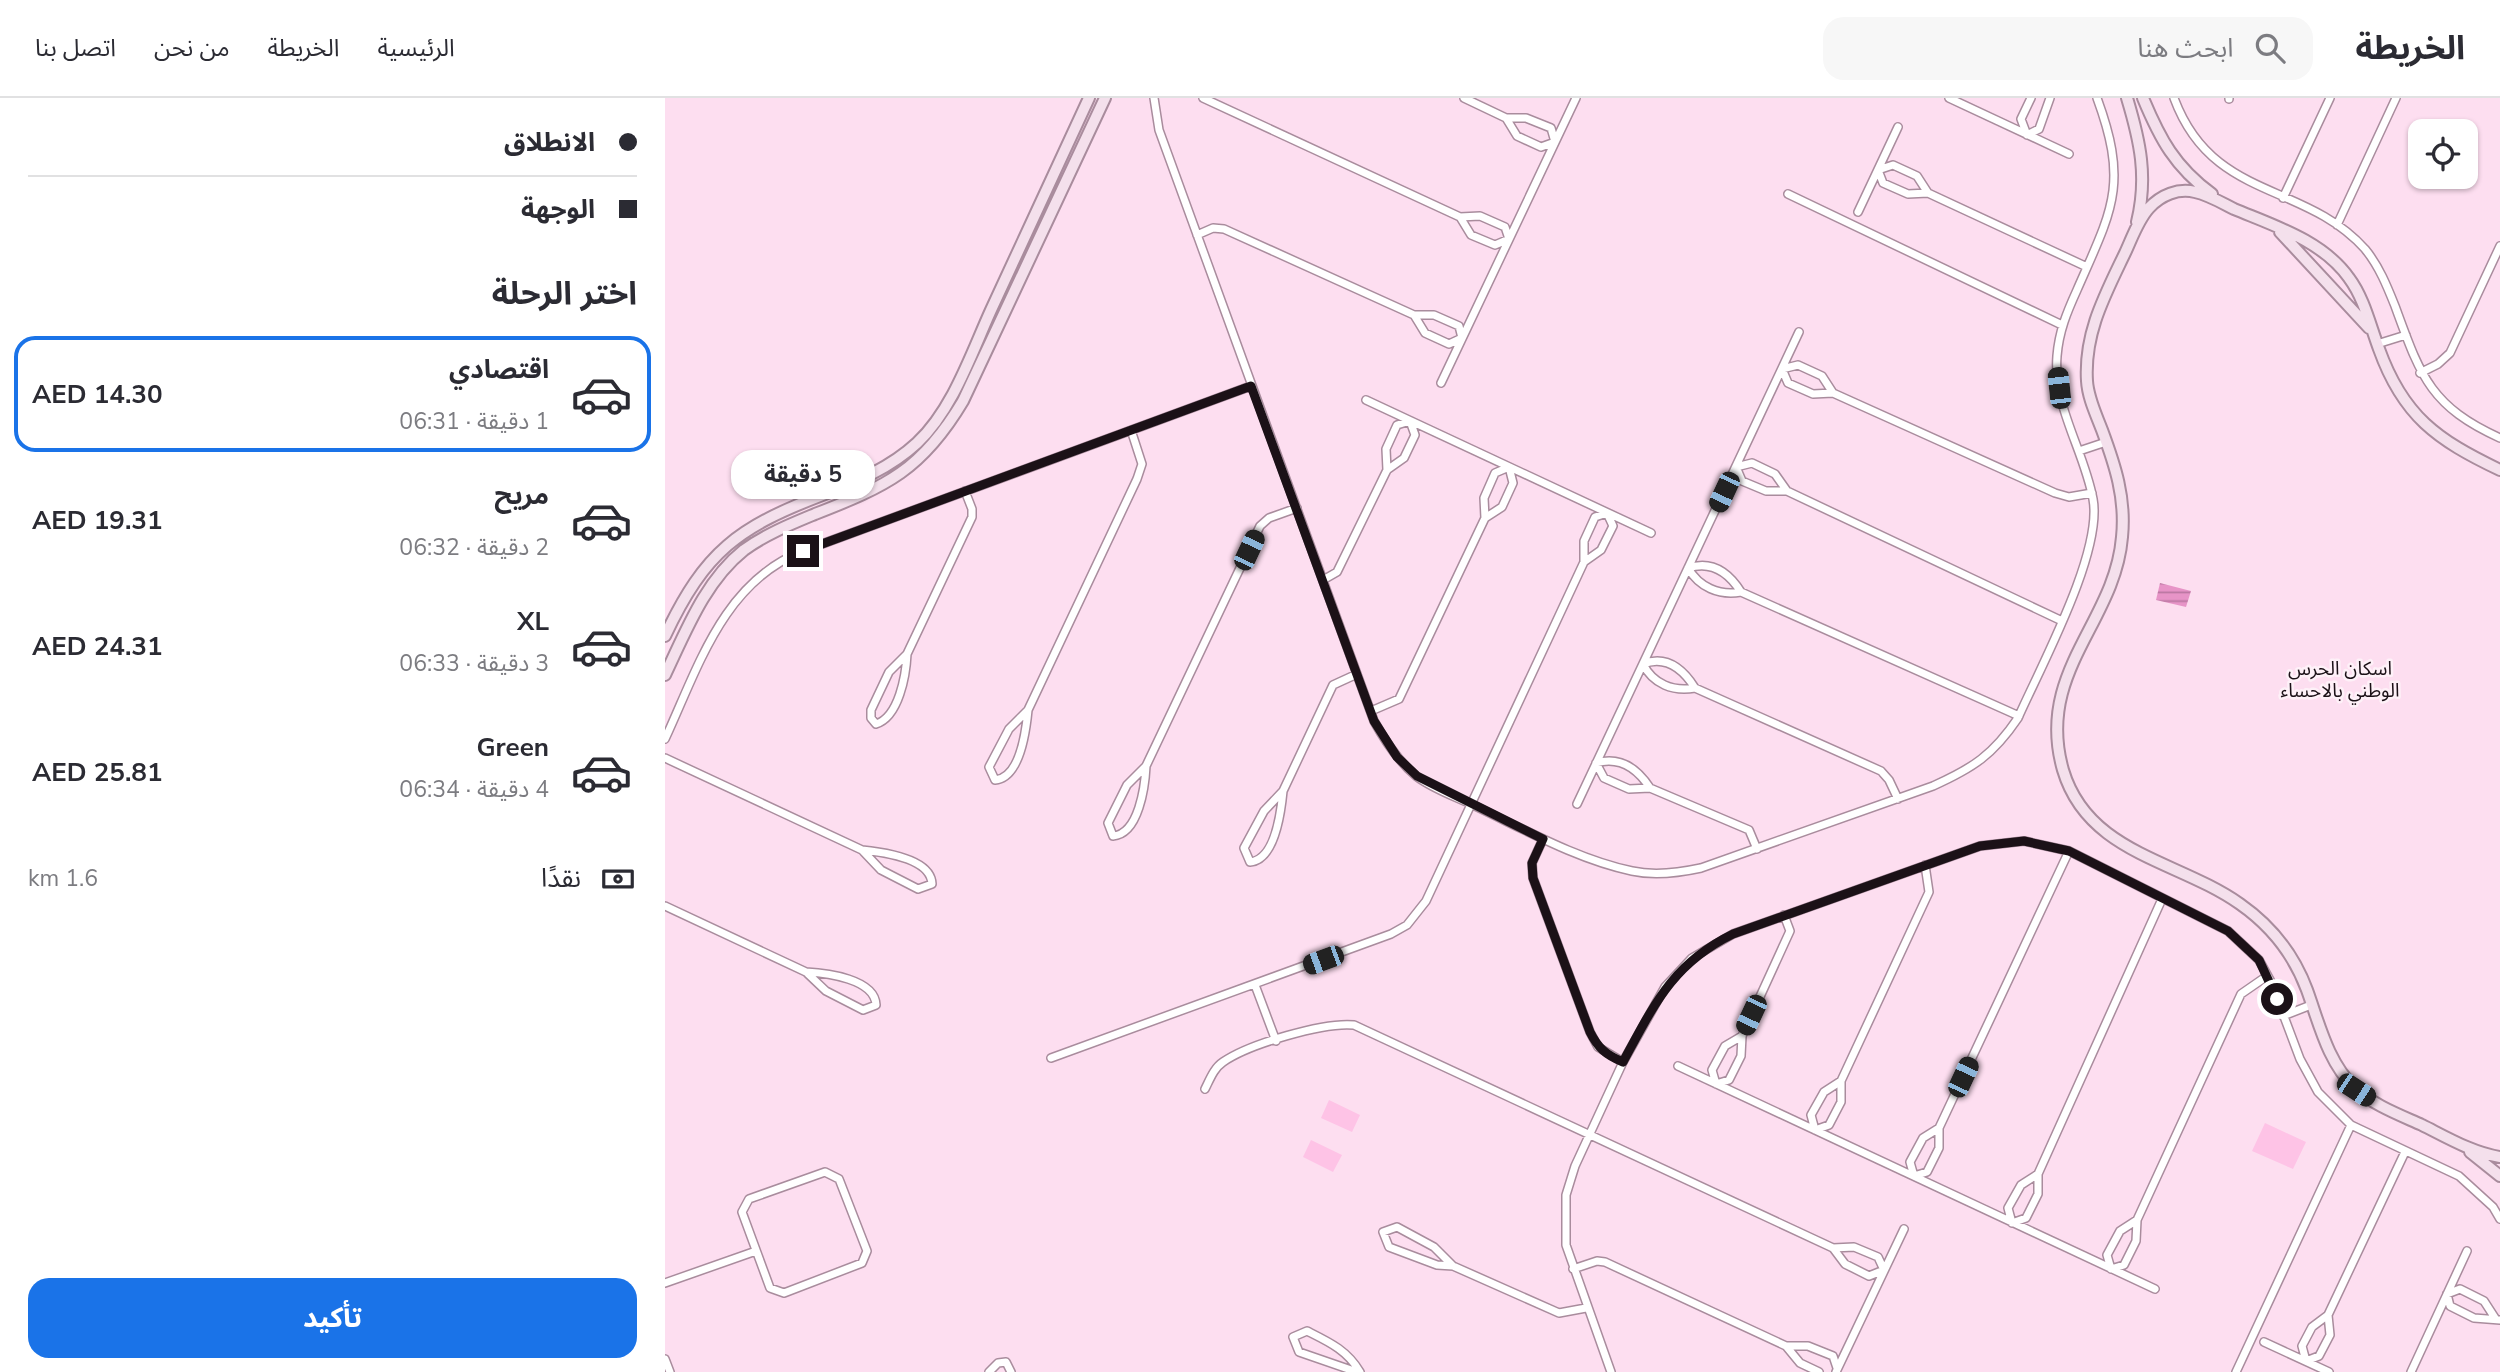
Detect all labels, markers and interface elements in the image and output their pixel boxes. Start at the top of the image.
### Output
search box [1823,17,2313,80]
text: الخريطة [2355,26,2465,71]
icon: search [2251,29,2289,67]
text: ابحث هنا [2137,31,2233,66]
text: اتصل بنا [35,32,116,64]
text: من نحن [154,32,230,64]
text: الخريطة [268,32,340,64]
text: الرئيسية [378,32,455,64]
map controls [2408,119,2478,189]
button: locate [2408,119,2478,189]
text: الانطلاق [504,125,595,160]
text: الوجهة [521,192,595,227]
text: اختر الرحلة [492,272,637,315]
text: اقتصادي [449,352,549,387]
icon: car [570,363,633,426]
car [2047,366,2072,410]
text: AED 14.30 [32,377,163,412]
text: 1 دقيقة · 06:31 [399,406,549,437]
callout: 5 دقيقة [731,449,875,498]
text: 5 دقيقة [764,459,842,490]
car [1706,469,1743,515]
text: مريح [494,478,549,513]
icon: car [570,489,633,552]
text: AED 19.31 [32,503,163,538]
car [1231,527,1268,573]
text: 2 دقيقة · 06:32 [399,532,549,563]
route end [787,535,819,567]
text: XL [517,604,549,639]
icon: car [570,615,633,678]
text: AED 24.31 [32,629,163,664]
text: 3 دقيقة · 06:33 [399,648,549,679]
district label: اسكان الحرس الوطني بالاحساء [2280,656,2400,705]
text: Green [476,730,549,765]
icon: car [570,741,633,804]
text: AED 25.81 [32,755,163,790]
text: 4 دقيقة · 06:34 [399,774,549,805]
icon: cash [599,860,637,898]
text: نقدًا [541,861,581,896]
text: 1.6 km [28,863,98,894]
car [1300,943,1347,977]
route start [2261,983,2293,1015]
car [1733,992,1770,1038]
car [1945,1054,1982,1100]
car [2333,1070,2380,1110]
button: تأكيد [28,1278,637,1358]

